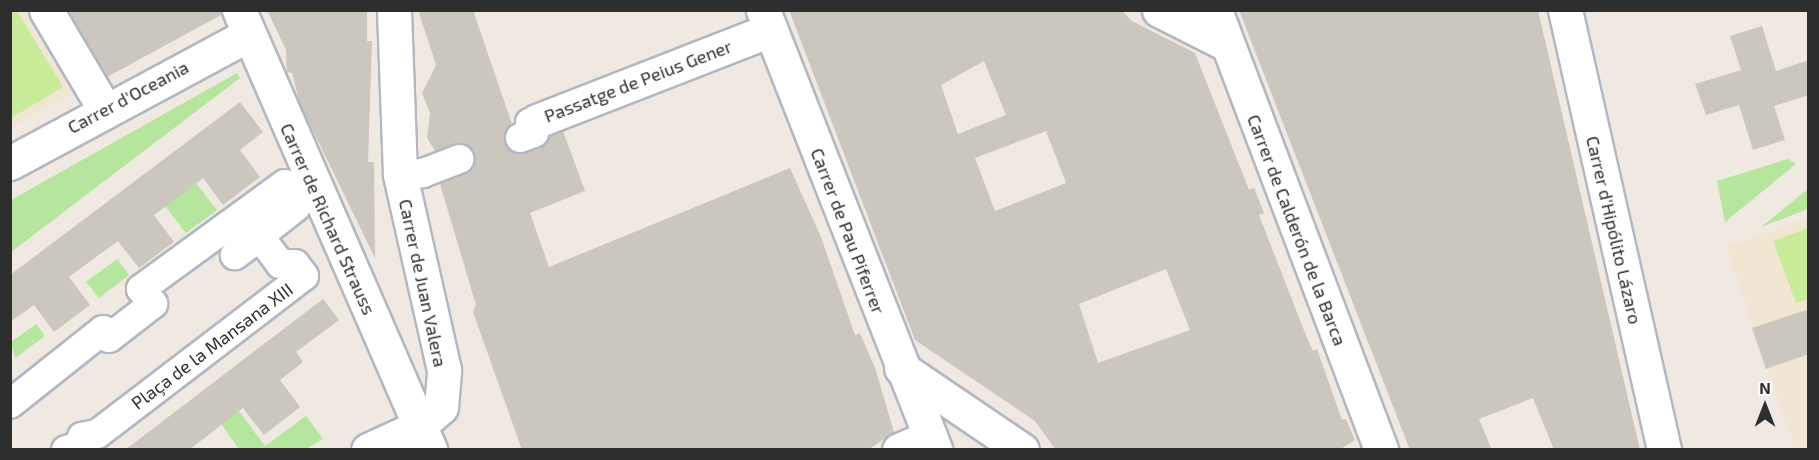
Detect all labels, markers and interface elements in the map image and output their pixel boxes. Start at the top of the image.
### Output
street label: Passatge de Peius Gener [541,35,735,127]
street label: Carrer d'Oceania [64,56,192,138]
street label: Carrer de Calderón de la Barca [1243,111,1351,349]
street label: Carrer de Richard Strauss [276,120,380,318]
street label: Carrer d'Hipólito Lázaro [1582,134,1646,326]
street label: Carrer de Pau Piferrer [806,145,890,317]
street label: Carrer de Juan Valera [395,196,451,370]
street label: Plaça de la Mansana XIII [127,278,297,414]
north arrow [1735,376,1795,436]
text: N [1759,378,1771,397]

